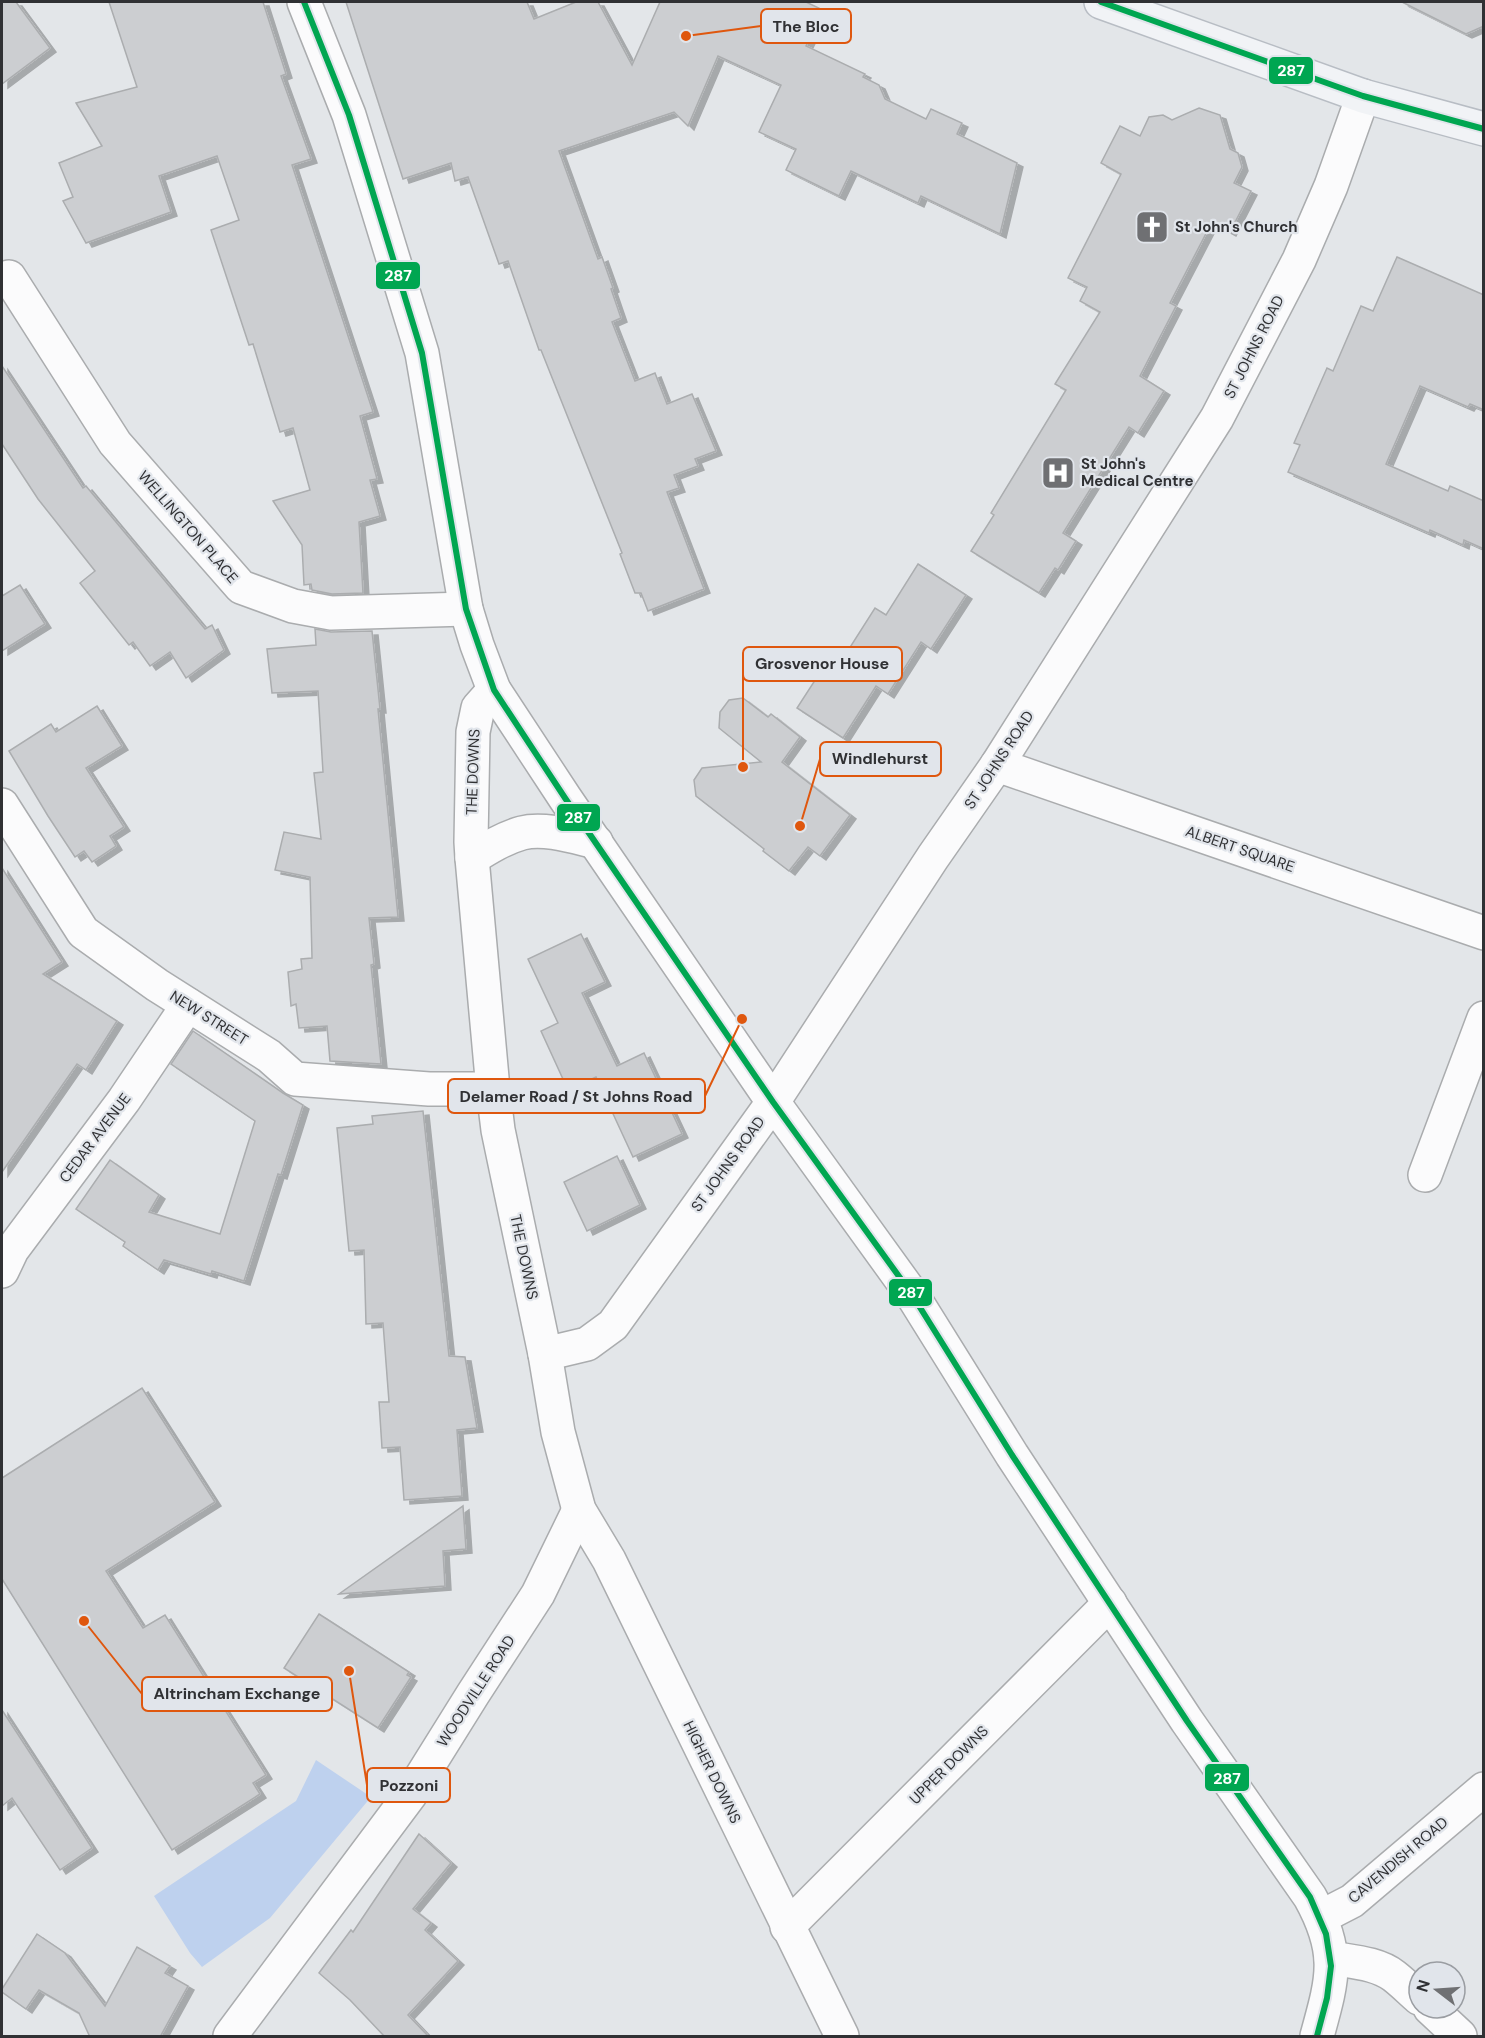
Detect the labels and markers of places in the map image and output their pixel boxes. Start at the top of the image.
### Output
callout: The Bloc [761,9,851,43]
church icon: St John's Church [1134,209,1170,245]
place label: St John's Church [1175,217,1298,237]
place label: St John's Medical Centre [1081,454,1194,491]
hospital icon: St John's Medical Centre [1040,455,1076,491]
callout: Grosvenor House [743,647,902,681]
callout: Windlehurst [820,742,941,776]
callout: Delamer Road / St Johns Road [448,1079,705,1113]
callout: Altrincham Exchange [142,1677,332,1711]
callout: Pozzoni [367,1768,450,1802]

